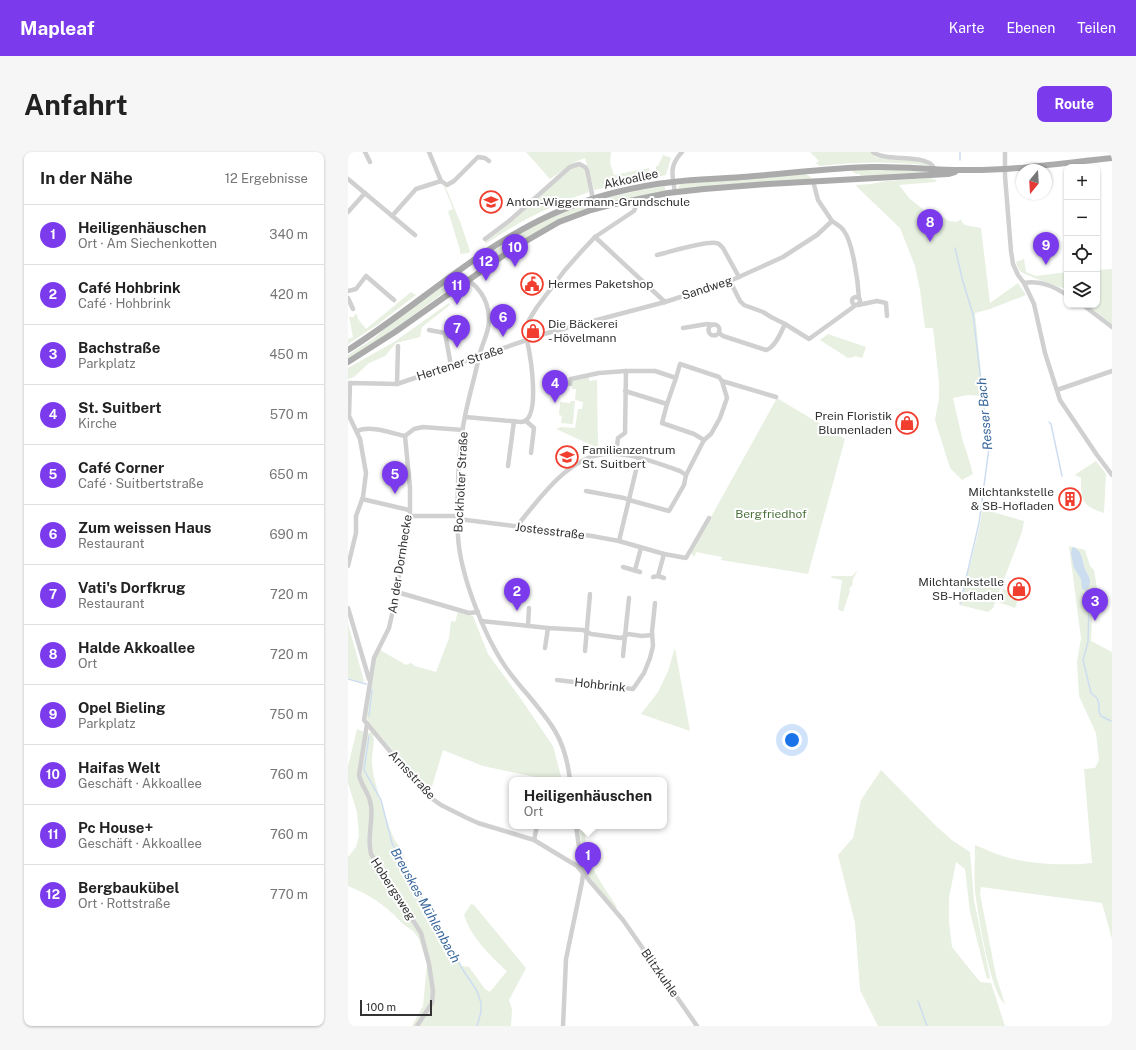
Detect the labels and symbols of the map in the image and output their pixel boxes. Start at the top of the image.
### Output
north arrow [1016,164,1052,200]
street label: Akkoallee [602,166,660,192]
school or university icon: Anton-Wiggermann-Grundschule [478,189,504,215]
place label: Anton-Wiggermann-Grundschule [506,195,690,209]
pin: 8 [917,209,943,242]
pin: 9 [1033,232,1059,265]
pin: 10 [502,234,528,267]
pin: 12 [473,248,499,281]
public building icon: Hermes Paketshop [519,271,545,297]
pin: 11 [444,272,470,305]
street label: Sandweg [680,273,734,303]
place label: Hermes Paketshop [548,277,653,291]
pin: 6 [490,304,516,337]
pin: 7 [444,315,470,348]
place label: Die Bäckerei - Hövelmann [548,317,618,345]
shop icon: Die Bäckerei - Hövelmann [520,318,546,344]
street label: Hertener Straße [415,342,505,384]
pin: 4 [542,370,568,403]
water label: Resser Bach [974,377,995,451]
place label: Prein Floristik Blumenladen [815,409,892,437]
shop icon: Prein Floristik Blumenladen [894,410,920,436]
street label: Bockholter Straße [451,431,471,533]
place label: Familienzentrum St. Suitbert [582,443,675,471]
school or university icon: Familienzentrum St. Suitbert [554,444,580,470]
pin: 5 [382,461,408,494]
place label: Milchtankstelle & SB-Hofladen [968,485,1054,513]
building icon: Milchtankstelle & SB-Hofladen [1057,486,1083,512]
park label: Bergfriedhof [735,507,807,521]
street label: An der Dornhecke [385,513,415,614]
street label: Jostesstraße [514,520,586,542]
place label: Milchtankstelle SB-Hofladen [918,575,1004,603]
shop icon: Milchtankstelle SB-Hofladen [1006,576,1032,602]
pin: 2 [504,578,530,611]
pin: 3 [1082,588,1108,621]
street label: Hohbrink [574,675,627,695]
your location [782,730,802,750]
street label: Arnsstraße [386,748,438,802]
pin: 1 [575,842,601,875]
water label: Breuskes Mühlenbach [388,845,463,965]
street label: Hobergsweg [368,855,418,923]
street label: Blitzkuhle [638,946,682,1000]
scale bar [360,998,432,1017]

